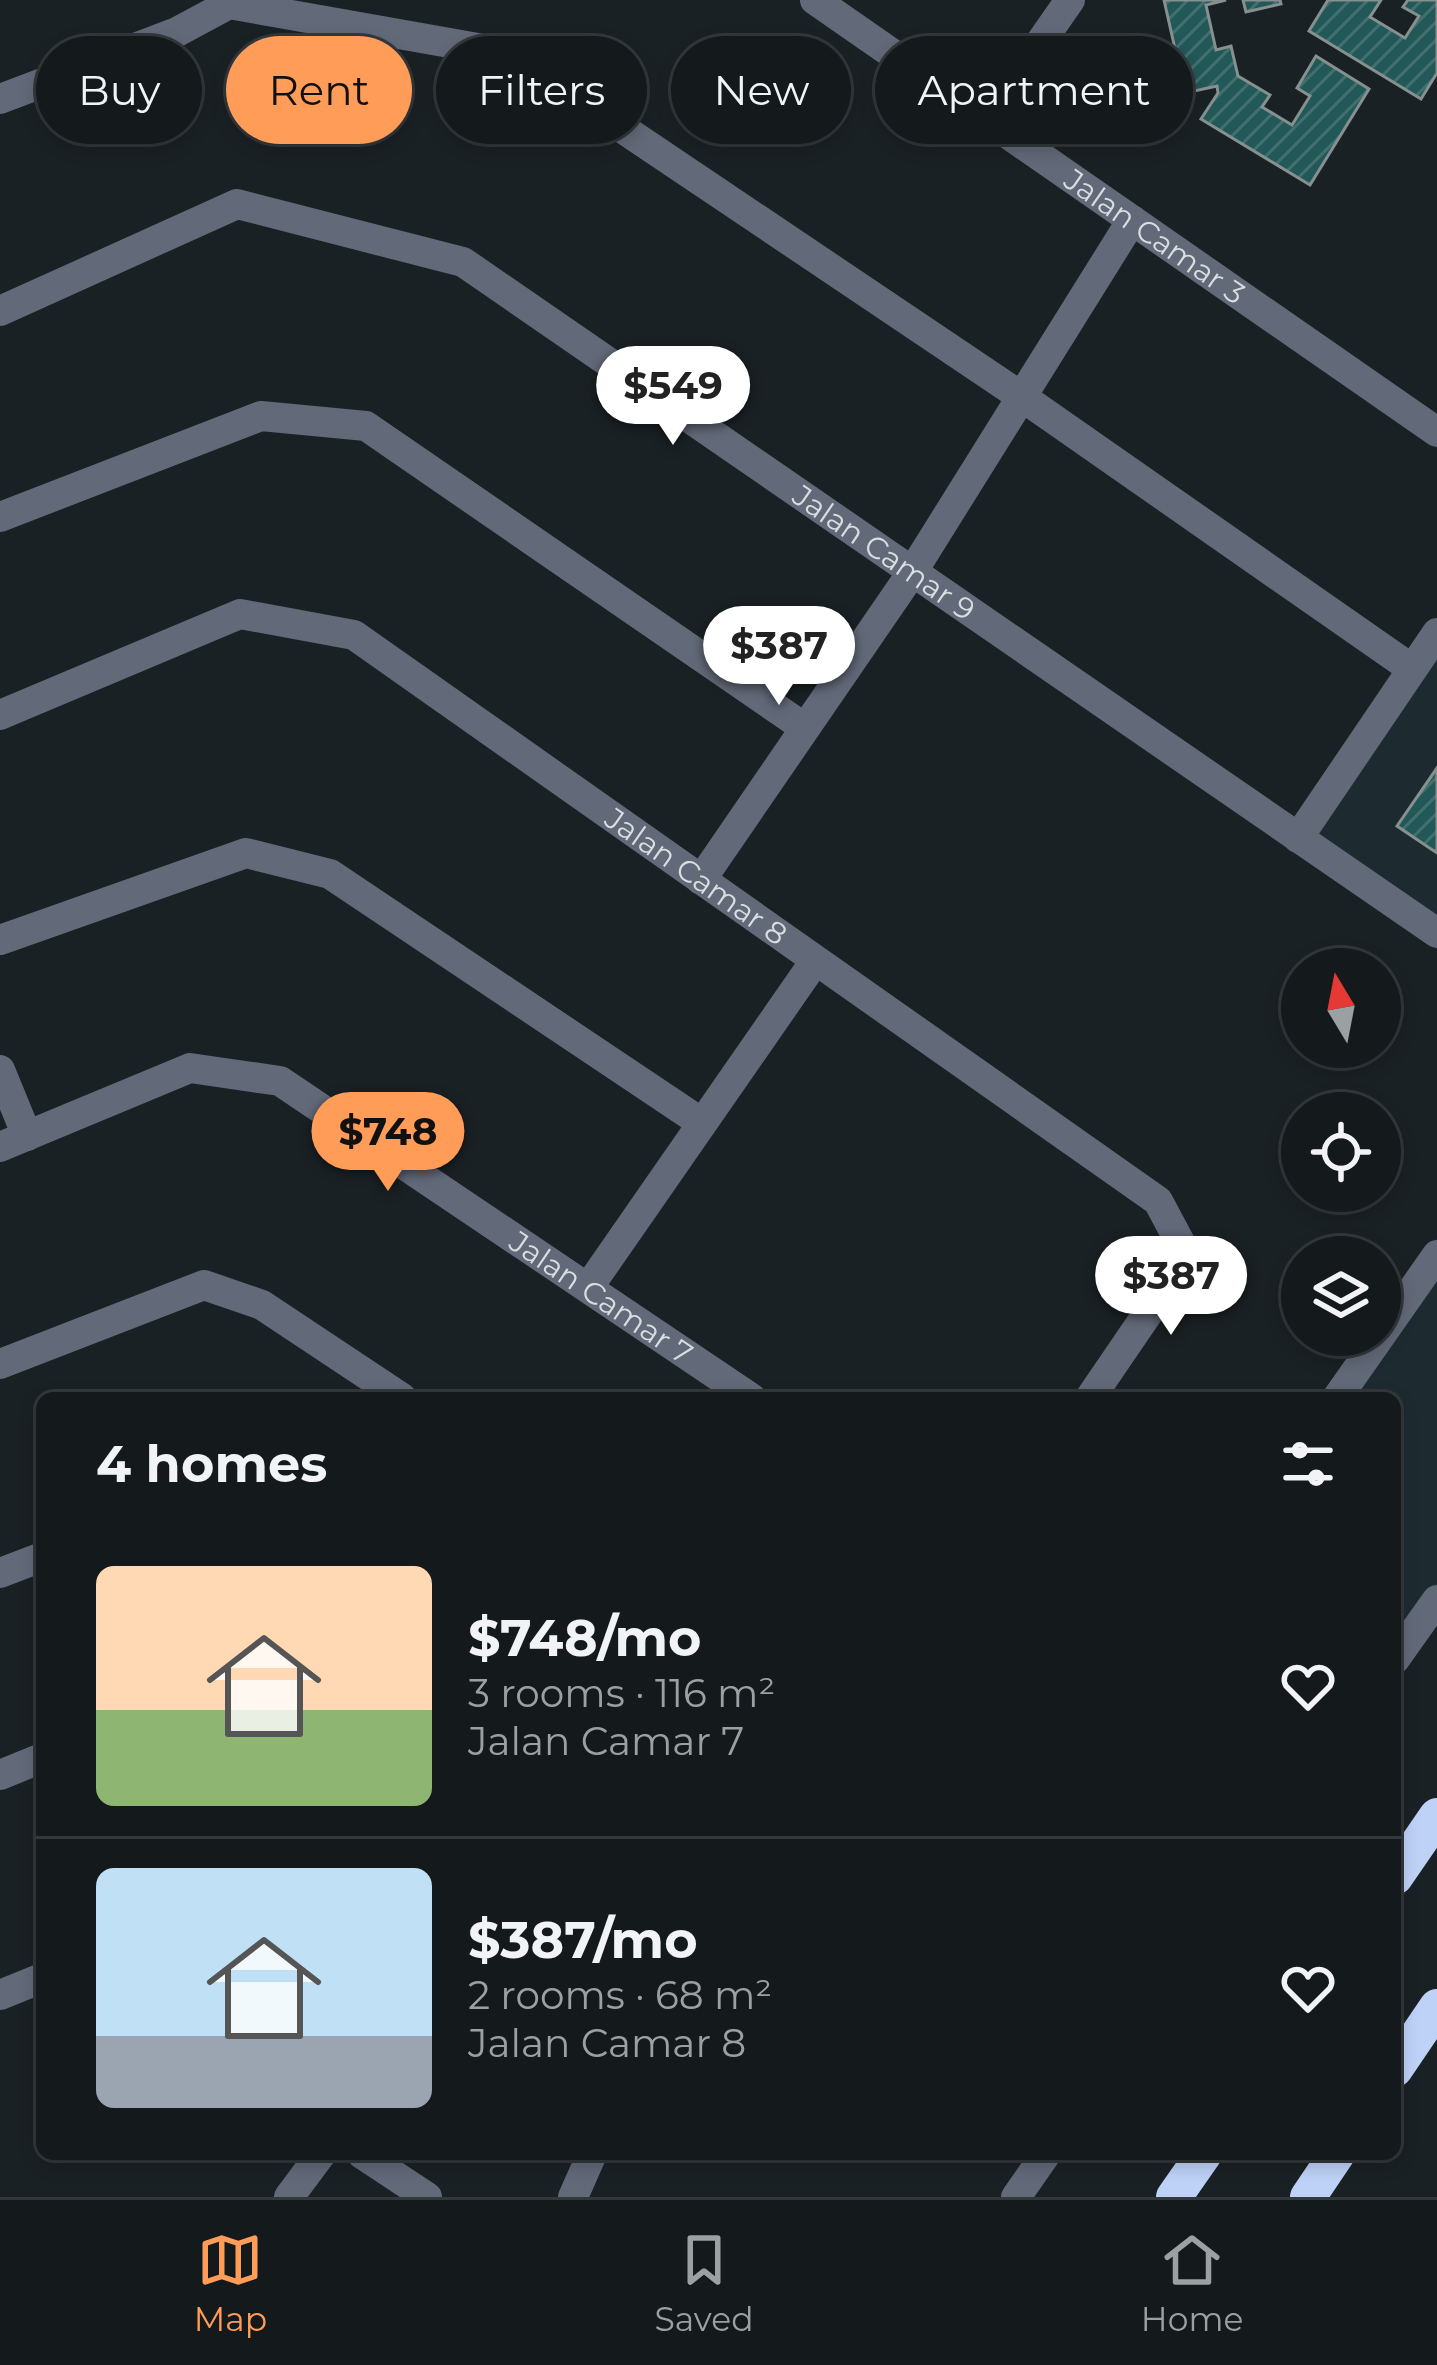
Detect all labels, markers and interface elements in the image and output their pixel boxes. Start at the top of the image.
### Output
chip: Buy [36,36,202,144]
chip: Rent [226,36,412,144]
chip: Filters [436,36,647,144]
chip: New [671,36,851,144]
chip: Apartment [875,36,1193,144]
street label: Jalan Camar 3 [1057,160,1253,312]
pin: $549 [602,346,744,448]
text: $549 [623,361,723,409]
street label: Jalan Camar 9 [785,476,983,628]
pin: $387 [708,606,850,708]
text: $387 [730,621,828,669]
street label: Jalan Camar 8 [597,799,795,953]
north arrow [1281,948,1401,1068]
map controls [1281,948,1401,1356]
pin: $748 [317,1092,459,1194]
button: locate [1281,1092,1401,1212]
text: $748 [338,1107,438,1155]
street label: Jalan Camar 7 [502,1222,700,1372]
pin: $387 [1100,1236,1242,1338]
button: layers [1281,1236,1401,1356]
text: $387 [1122,1251,1220,1299]
icon: filters [1275,1431,1341,1497]
text: 4 homes [96,1433,327,1495]
text: $748/mo [468,1607,702,1669]
icon: home [192,1614,336,1758]
icon: heart [1275,1653,1341,1719]
text: 3 rooms · 116 m² [468,1669,775,1717]
text: Jalan Camar 7 [468,1717,744,1765]
text: $387/mo [468,1909,698,1971]
icon: home [192,1916,336,2060]
icon: heart [1275,1955,1341,2021]
text: 2 rooms · 68 m² [468,1971,772,2019]
text: Jalan Camar 8 [468,2019,746,2067]
tab: Map [194,2227,267,2339]
tab: Saved [654,2227,754,2339]
tab: Home [1141,2227,1243,2339]

